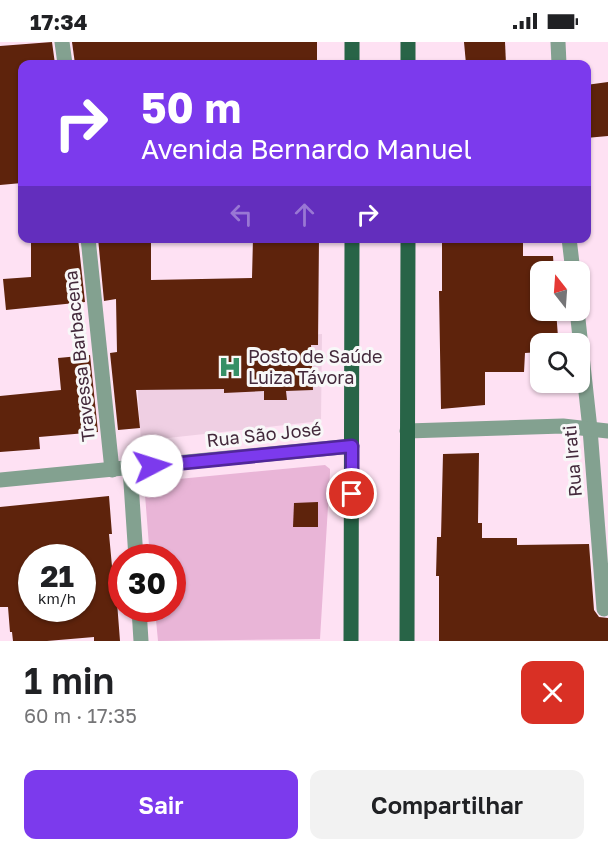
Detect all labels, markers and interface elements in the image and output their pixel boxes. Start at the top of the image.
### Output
text: 17:34 [30,8,88,35]
text: 50 m [141,82,241,132]
icon: right [42,84,120,162]
text: Avenida Bernardo Manuel [141,133,472,165]
icon: left [225,198,258,231]
icon: ahead [288,198,321,231]
icon: right [351,198,384,231]
north arrow [530,261,590,321]
map controls [530,261,590,393]
street label: Travessa Barbacena [59,269,99,443]
button: search [530,333,590,393]
place label: Posto de Saúde Luiza Távora [248,345,383,388]
hospital icon: Posto de Saúde Luiza Távora [217,354,243,380]
street label: Rua São José [205,417,322,451]
street label: Rua Irati [558,424,586,498]
position arrow [120,434,184,498]
pin [326,468,377,519]
icon: arrive [335,477,368,510]
speed limit sign: 30 [108,544,186,622]
text: 21 [40,558,74,594]
text: km/h [38,589,76,607]
text: 1 min [24,659,114,702]
button: close [521,661,584,724]
text: 60 m · 17:35 [24,703,137,727]
button: Sair [24,770,298,839]
button: Compartilhar [310,770,584,839]

